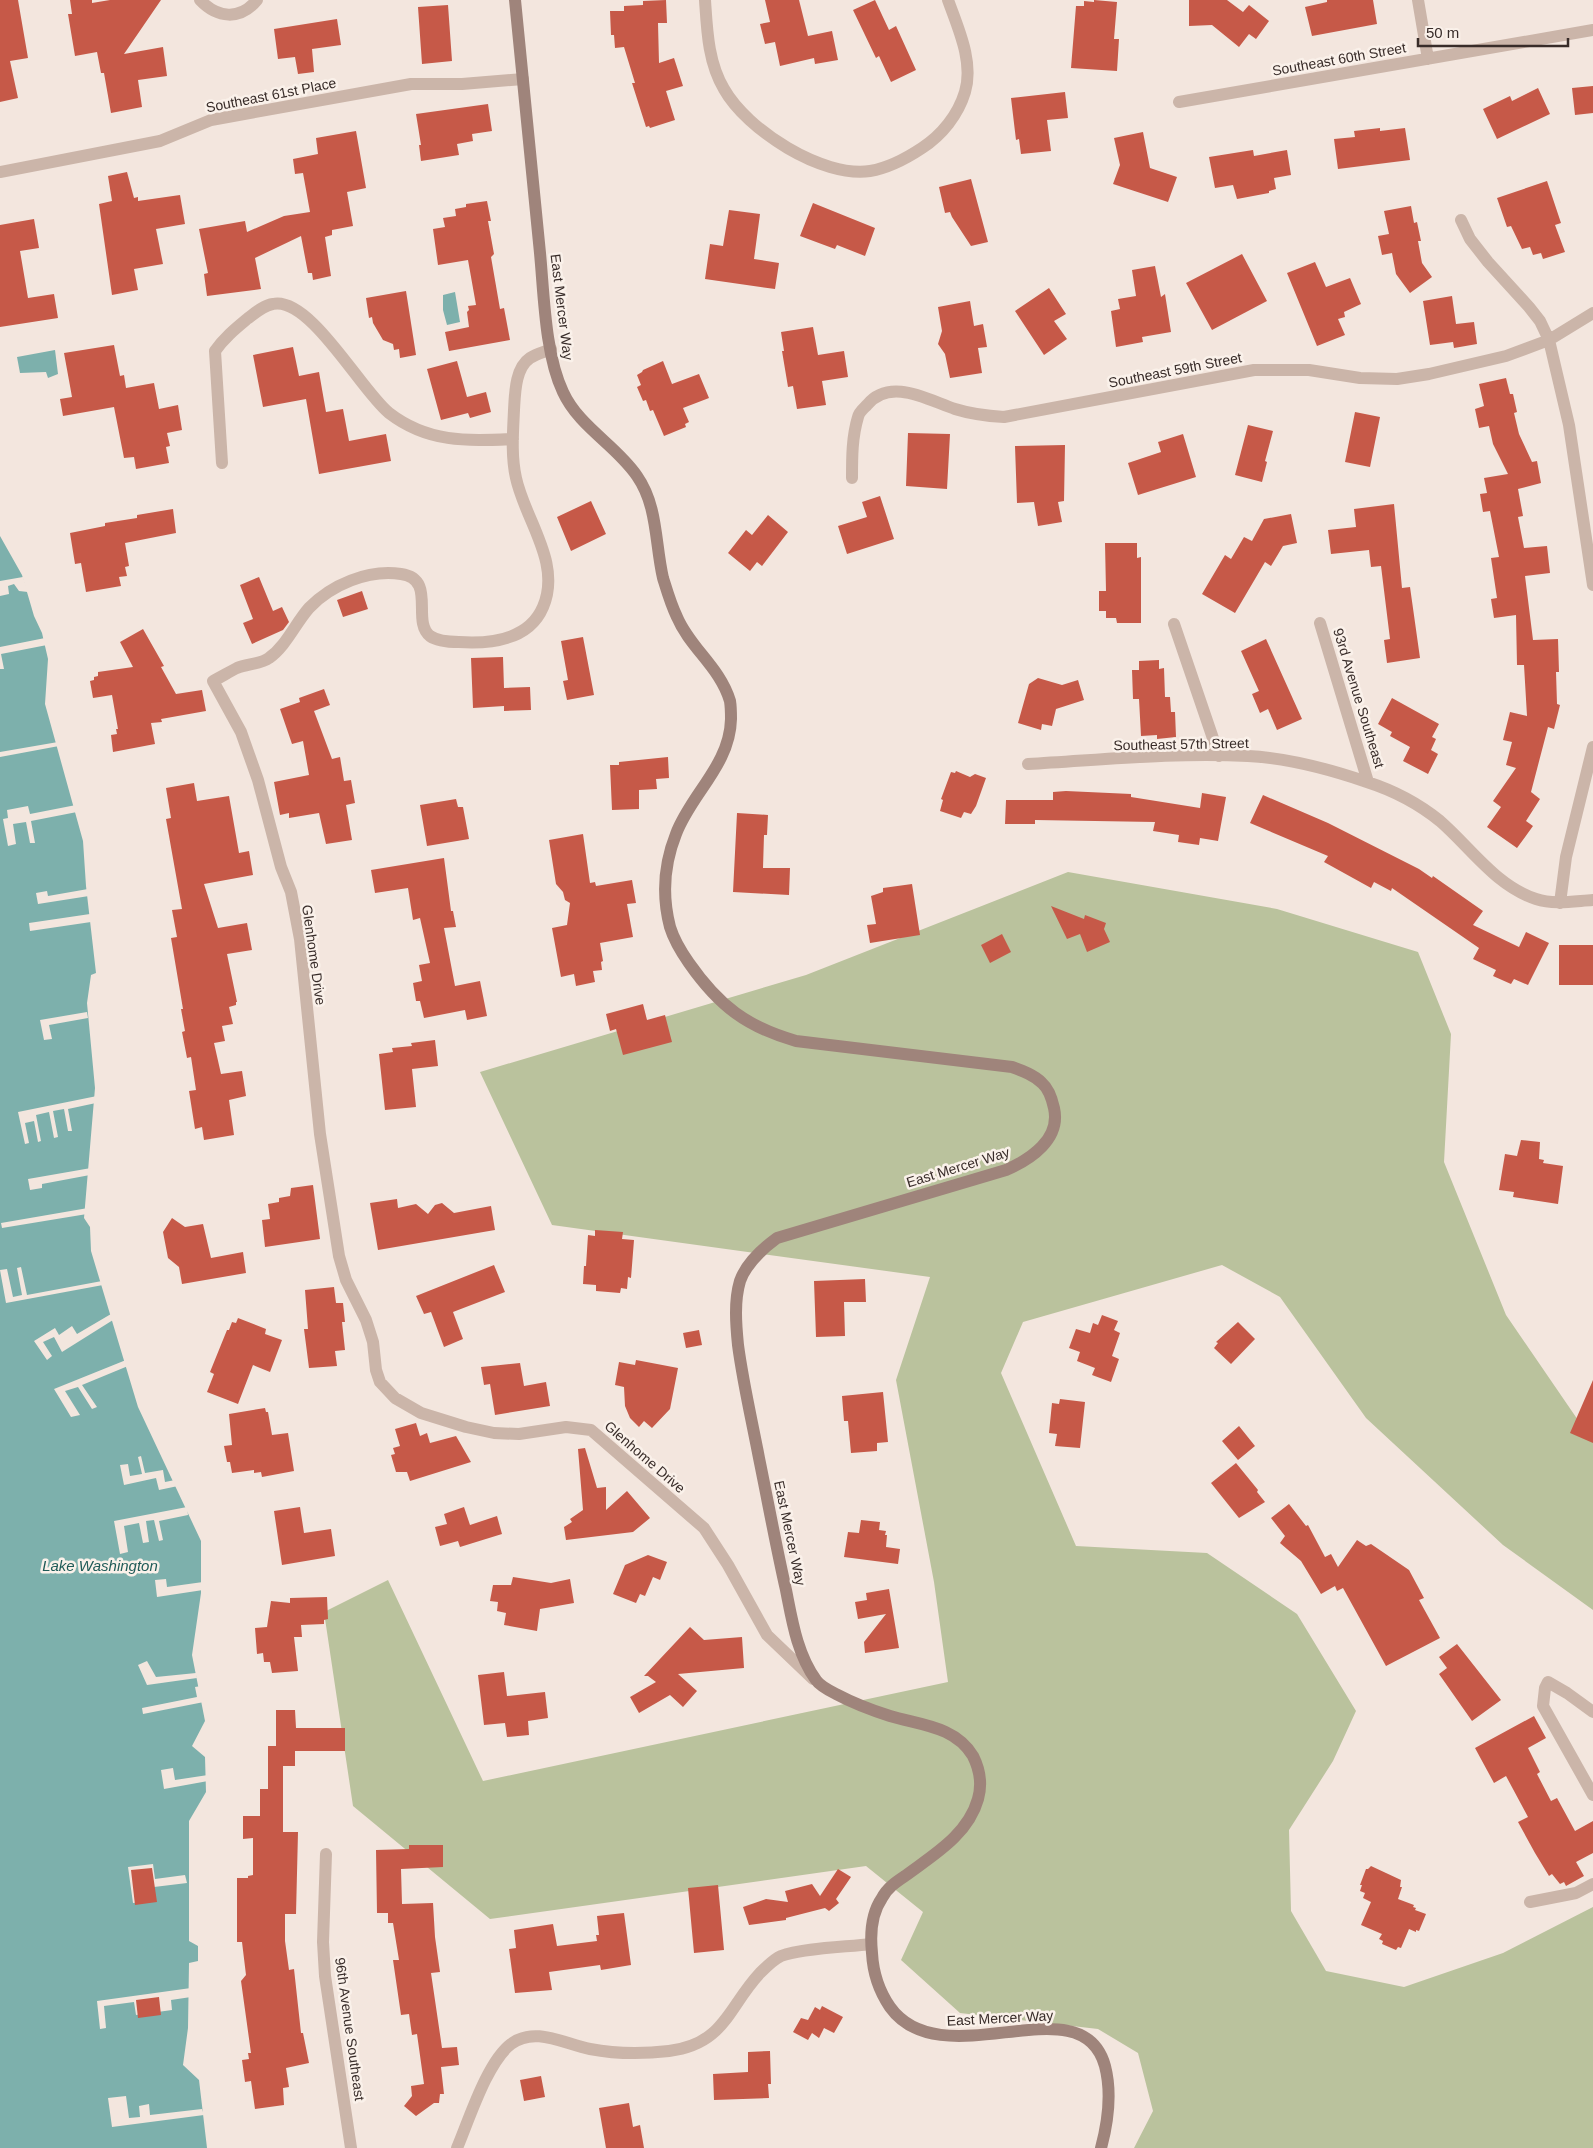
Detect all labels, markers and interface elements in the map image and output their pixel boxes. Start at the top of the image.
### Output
scale bar [1418,15,1568,47]
text: 50 m [1426,24,1459,41]
street label: Southeast 60th Street [1271,39,1407,79]
street label: Southeast 61st Place [205,74,338,115]
street label: East Mercer Way [548,253,576,361]
street label: Southeast 59th Street [1107,349,1243,391]
street label: 93rd Avenue Southeast [1330,626,1388,770]
street label: Southeast 57th Street [1113,735,1249,753]
street label: Glenhome Drive [299,904,329,1006]
street label: East Mercer Way [905,1144,1011,1190]
street label: Glenhome Drive [602,1418,689,1496]
street label: East Mercer Way [771,1479,809,1587]
water label: Lake Washington [42,1557,158,1574]
street label: 96th Avenue Southeast [332,1956,368,2102]
street label: East Mercer Way [946,2007,1054,2029]

